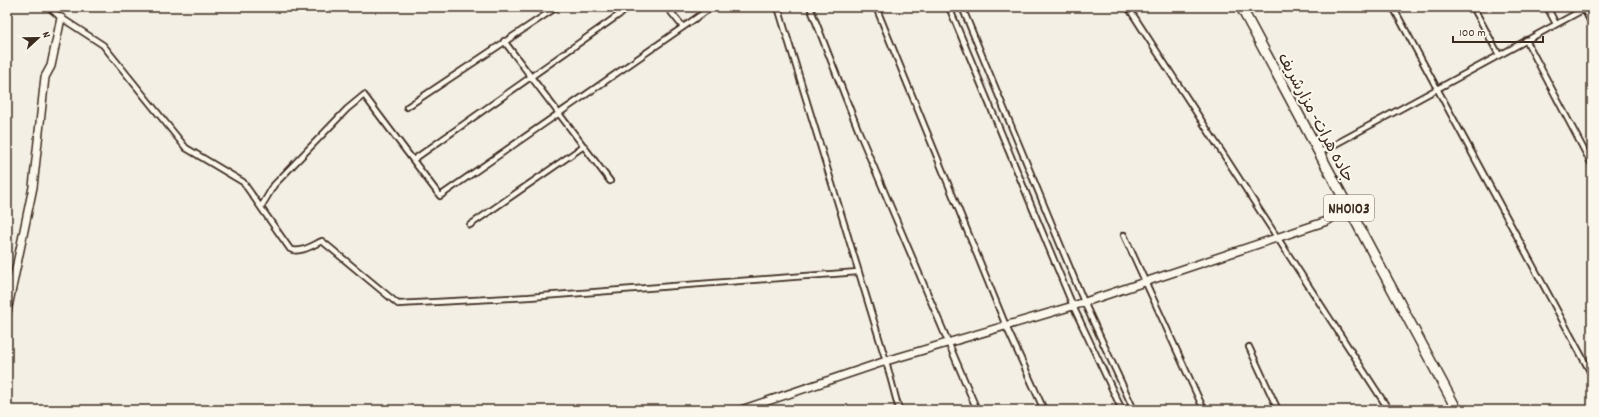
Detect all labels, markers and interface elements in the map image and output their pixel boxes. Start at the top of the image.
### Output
north arrow [18,18,58,58]
scale bar [1453,18,1543,44]
text: 100 m [1459,25,1486,42]
text: N [37,29,54,41]
street label: جاده هرات- مزارشریف [1271,49,1359,187]
road number: NH0103 [1324,195,1374,221]

